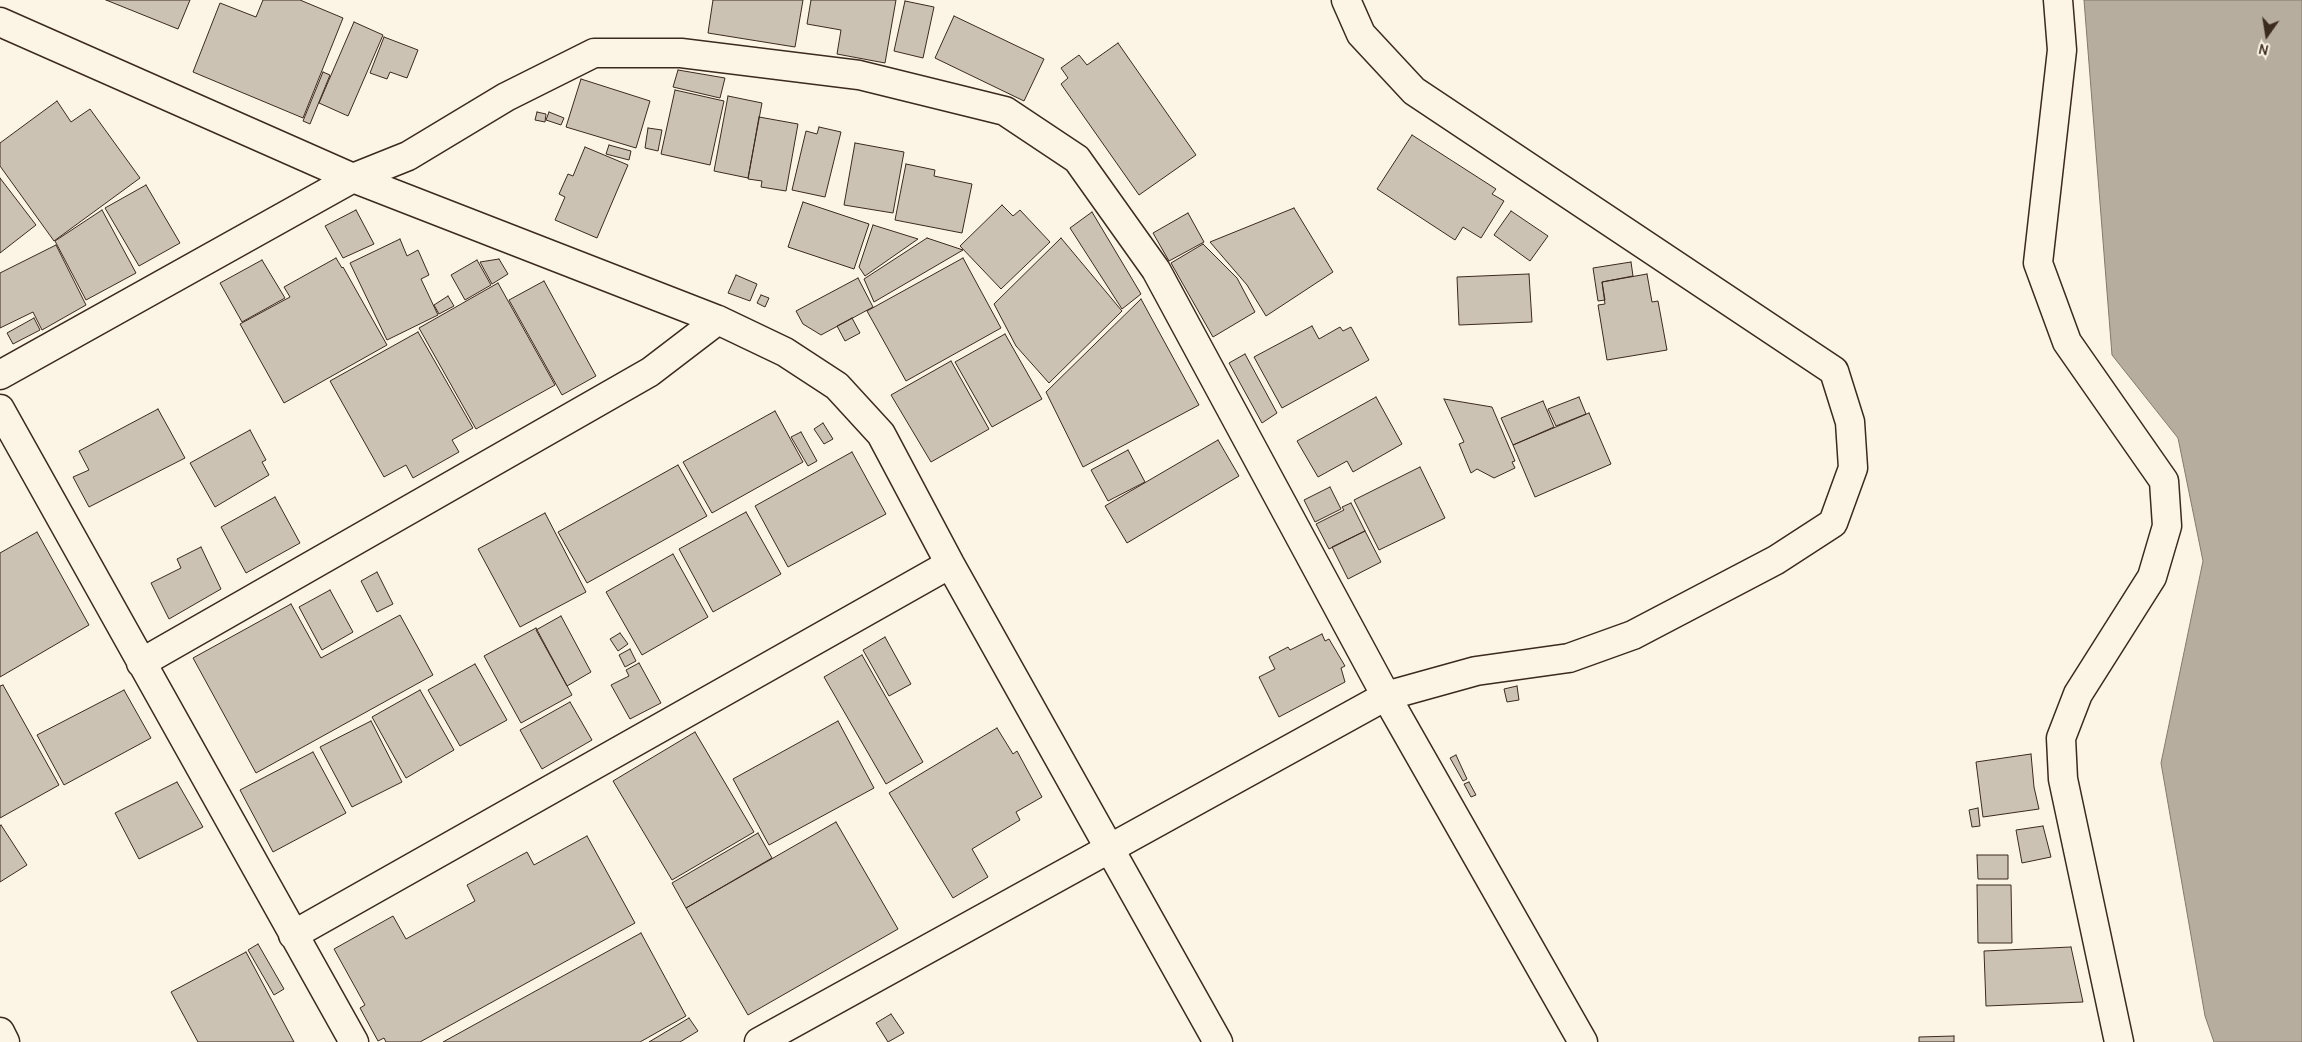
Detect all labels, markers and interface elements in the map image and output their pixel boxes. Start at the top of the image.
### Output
north arrow [2242,10,2292,60]
text: N [2257,40,2270,59]

